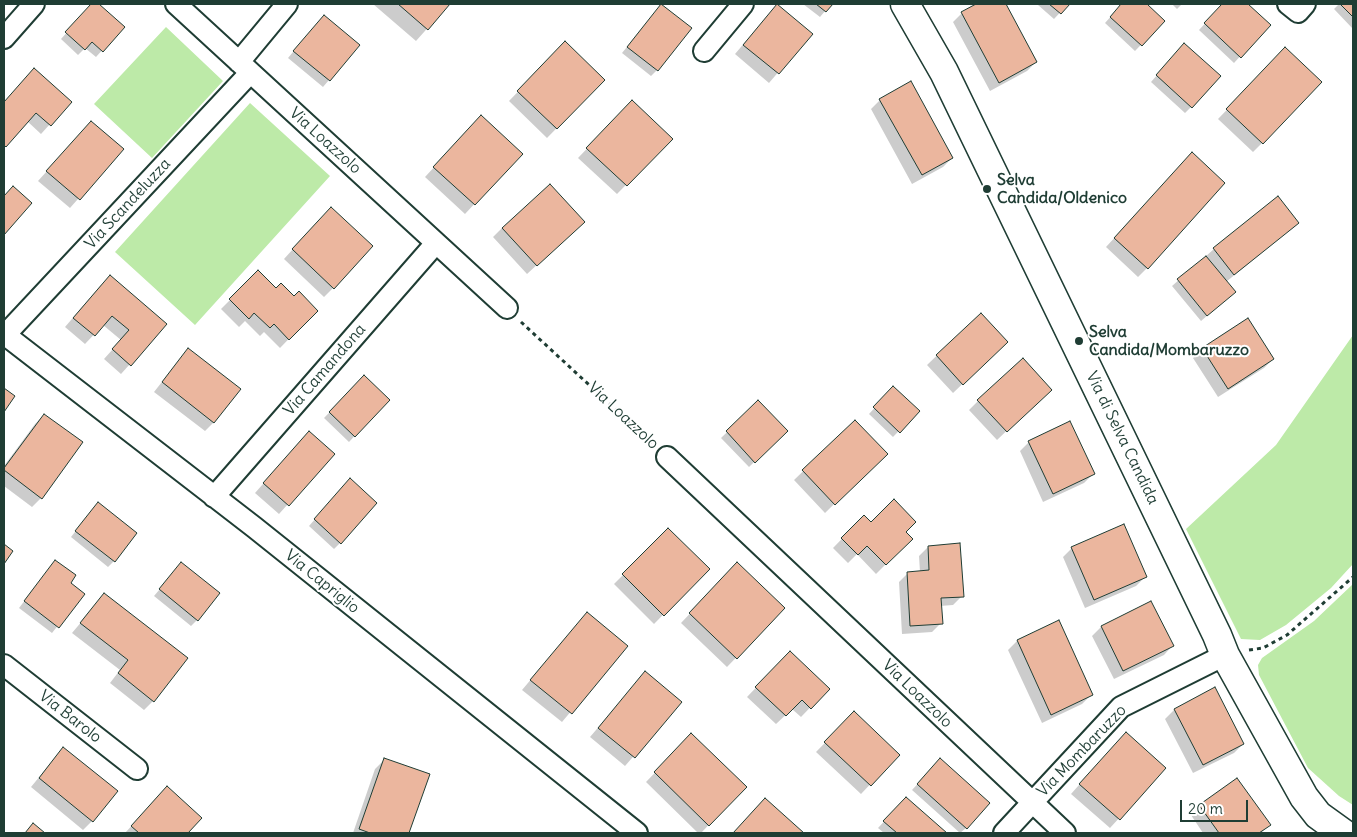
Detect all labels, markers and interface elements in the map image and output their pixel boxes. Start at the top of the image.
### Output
street label: Via Loazzolo [285,104,365,178]
street label: Via Scandeluzza [81,155,175,253]
place label: Selva Candida/Oldenico [997,170,1127,208]
marker: Selva Candida/Oldenico [981,183,993,195]
street label: Via Camandona [280,320,370,420]
place label: Selva Candida/Mombaruzzo [1089,322,1249,360]
marker: Selva Candida/Mombaruzzo [1073,335,1085,347]
street label: Via di Selva Candida [1082,368,1162,508]
street label: Via Loazzolo [584,378,662,454]
street label: Via Capriglio [281,546,363,618]
street label: Via Loazzolo [878,656,956,732]
street label: Via Barolo [35,687,105,747]
street label: Via Mombaruzzo [1033,701,1131,801]
scale bar [1182,790,1250,822]
text: 20 m [1188,799,1223,818]

